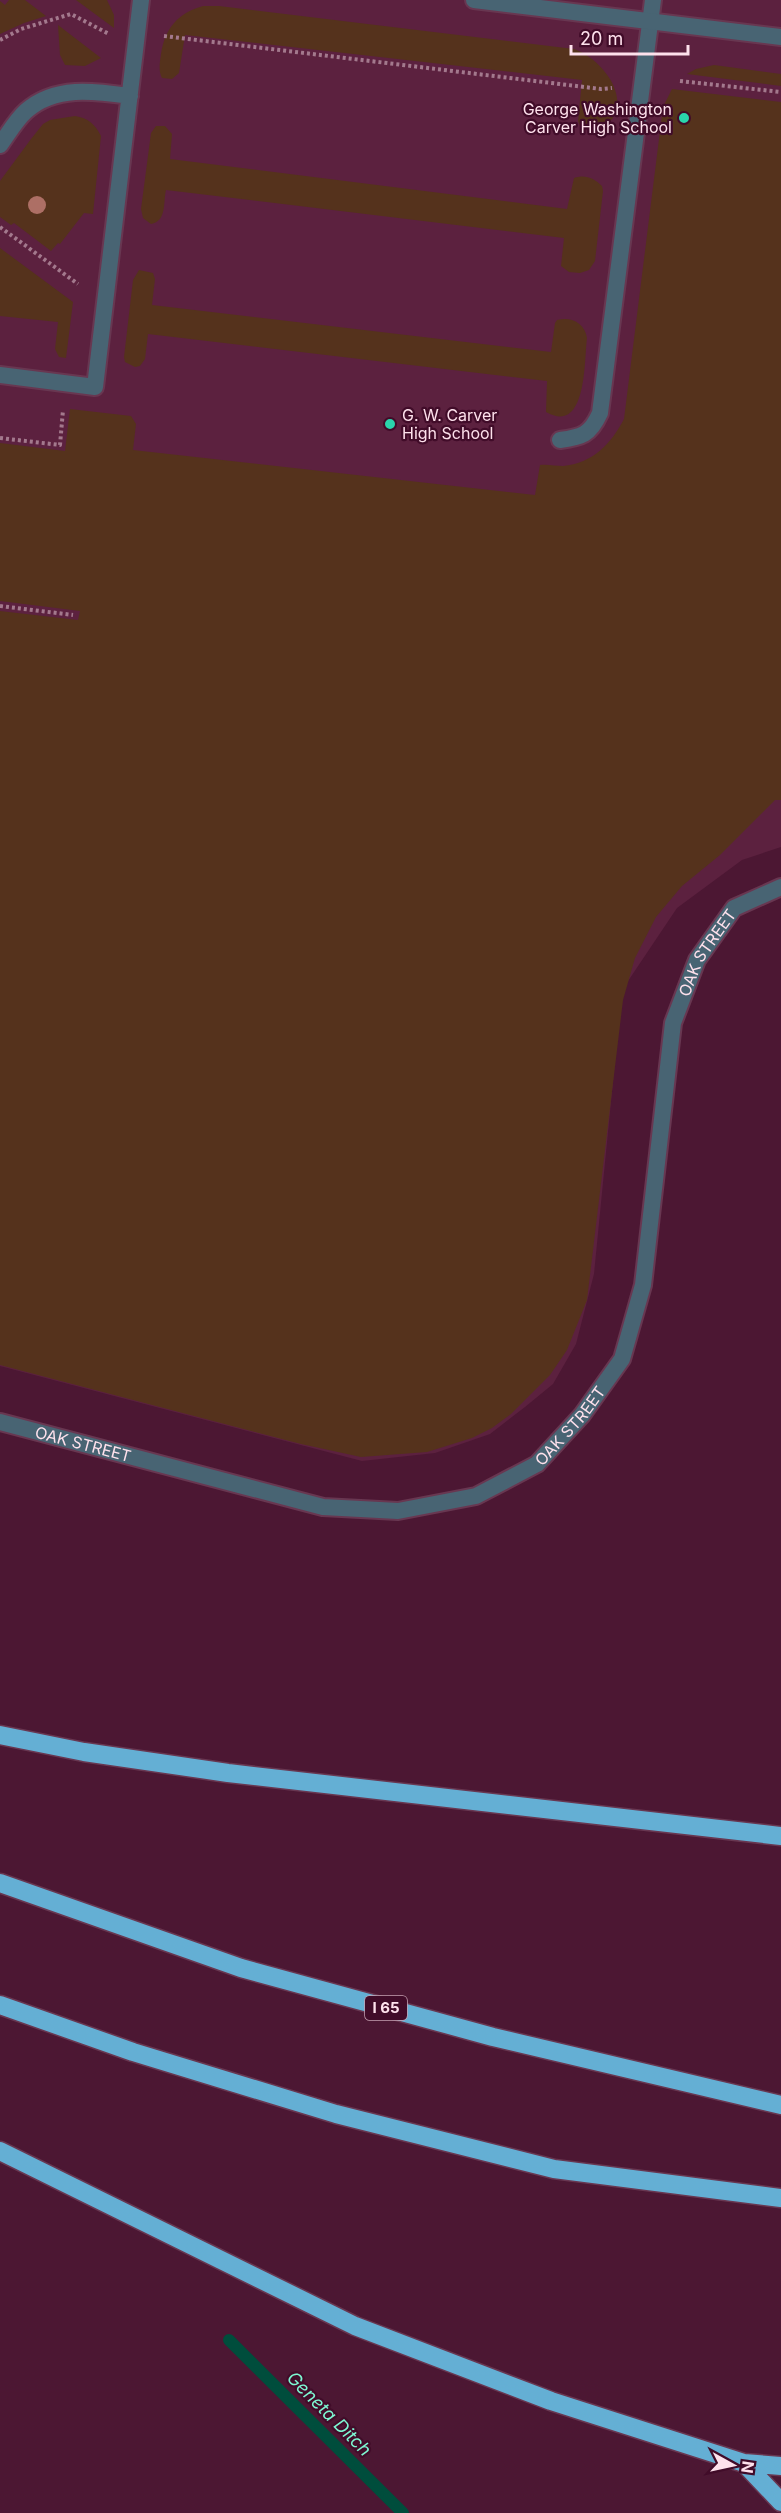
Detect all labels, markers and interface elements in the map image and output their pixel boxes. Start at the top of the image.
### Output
scale bar [571,18,688,56]
text: 20 m [580,28,623,49]
place label: George Washington Carver High School [523,99,672,137]
marker: George Washington Carver High School [677,111,691,125]
place label: G. W. Carver High School [402,405,497,443]
marker: G. W. Carver High School [383,417,397,431]
street label: OAK STREET [674,905,740,999]
street label: OAK STREET [531,1382,609,1470]
street label: OAK STREET [33,1422,133,1466]
road number: I 65 [365,1996,407,2020]
water label: Geneta Ditch [283,2367,376,2460]
north arrow [703,2435,763,2495]
text: N [737,2460,759,2475]

